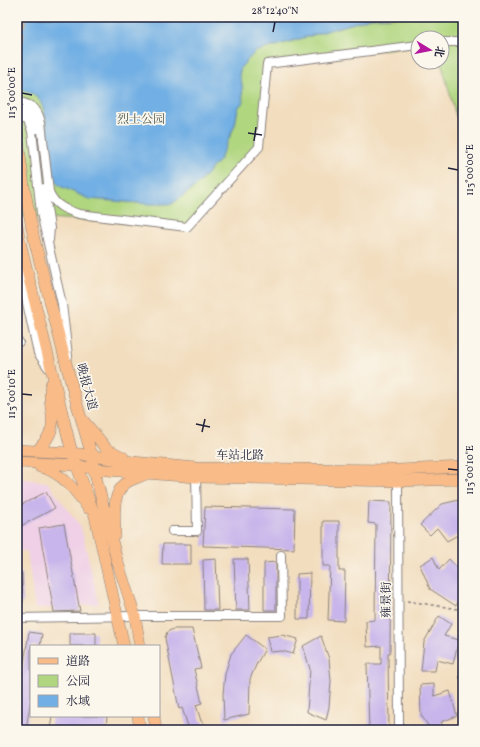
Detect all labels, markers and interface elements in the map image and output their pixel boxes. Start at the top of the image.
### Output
text: 28°12'40"N [252,4,299,18]
north arrow [410,30,450,70]
text: 北 [430,45,447,58]
text: 113°00'00"E [5,67,19,119]
park label: 烈士公园 [117,112,165,128]
text: 113°00'00"E [463,144,477,196]
street label: 晚报大道 [72,362,100,412]
text: 113°00'10"E [5,369,19,419]
text: 113°00'10"E [463,445,477,495]
street label: 车站北路 [216,448,264,464]
street label: 雍景街 [379,581,395,618]
legend [30,645,160,717]
text: 道路 [66,654,90,670]
text: 公园 [66,674,90,690]
text: 水域 [66,694,90,710]

